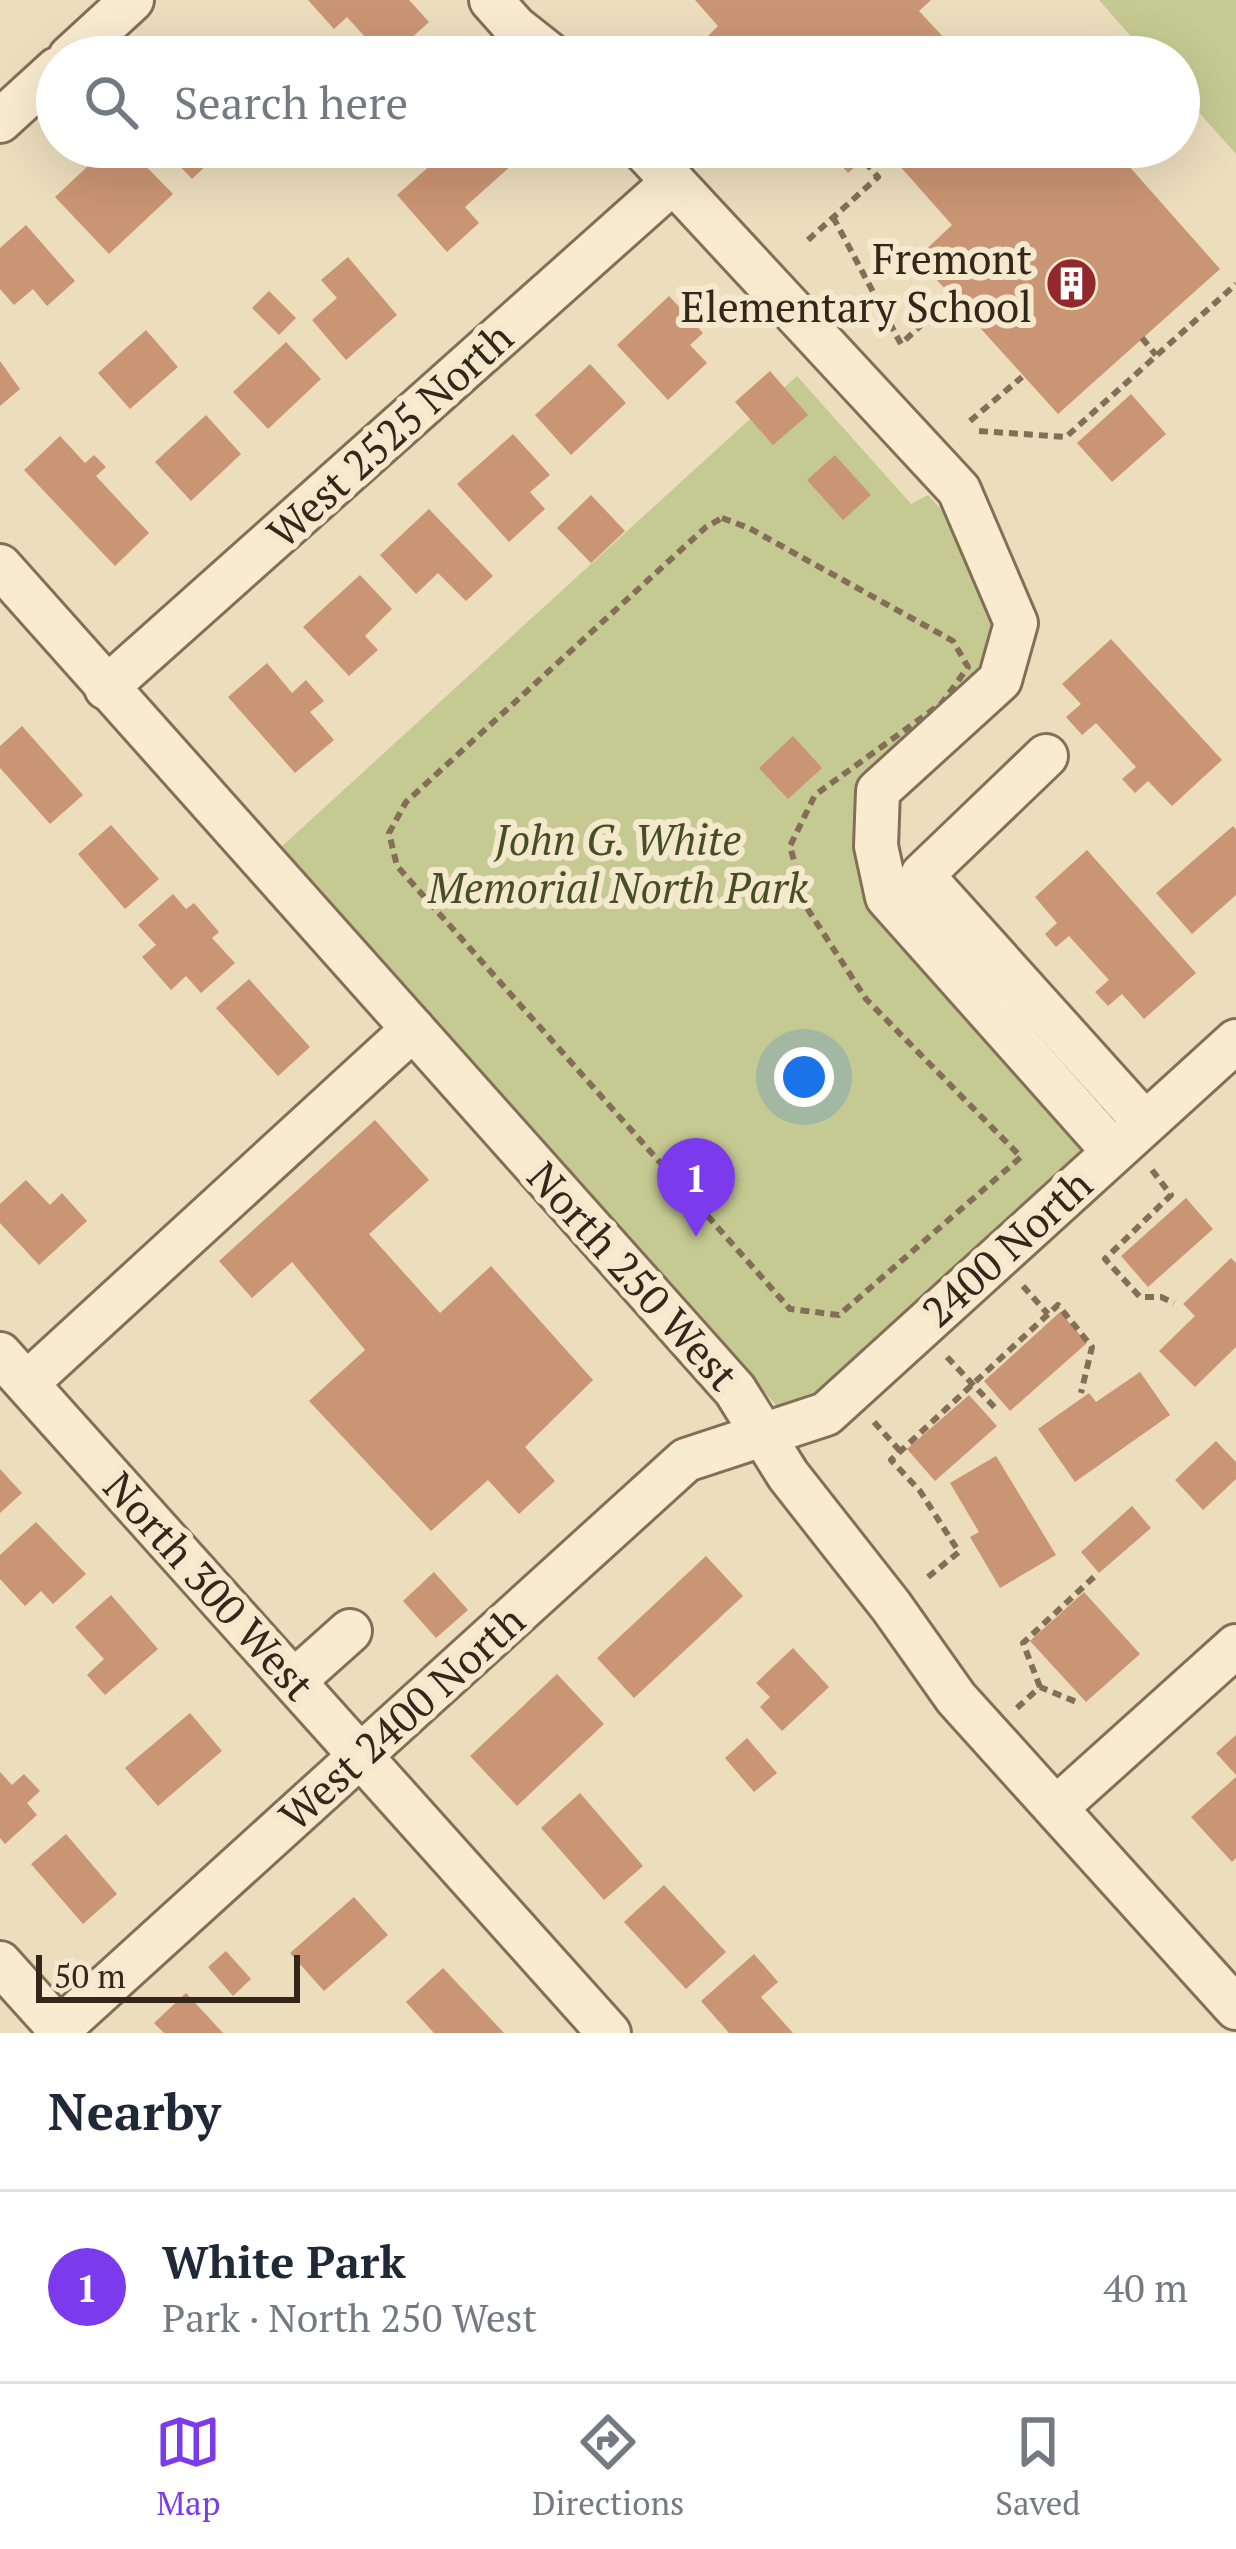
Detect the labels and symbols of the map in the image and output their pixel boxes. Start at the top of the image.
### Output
place label: Fremont Elementary School [681,230,1032,334]
building icon: Fremont Elementary School [1043,255,1099,311]
street label: West 2525 North [255,309,524,559]
park label: John G. White Memorial North Park [427,811,809,915]
your location [774,1047,834,1107]
pin: 1 [657,1138,735,1237]
street label: North 250 West [516,1149,752,1402]
street label: 2400 North [910,1156,1103,1338]
street label: North 300 West [92,1459,328,1712]
street label: West 2400 North [267,1592,536,1842]
scale bar [36,1949,300,2002]

